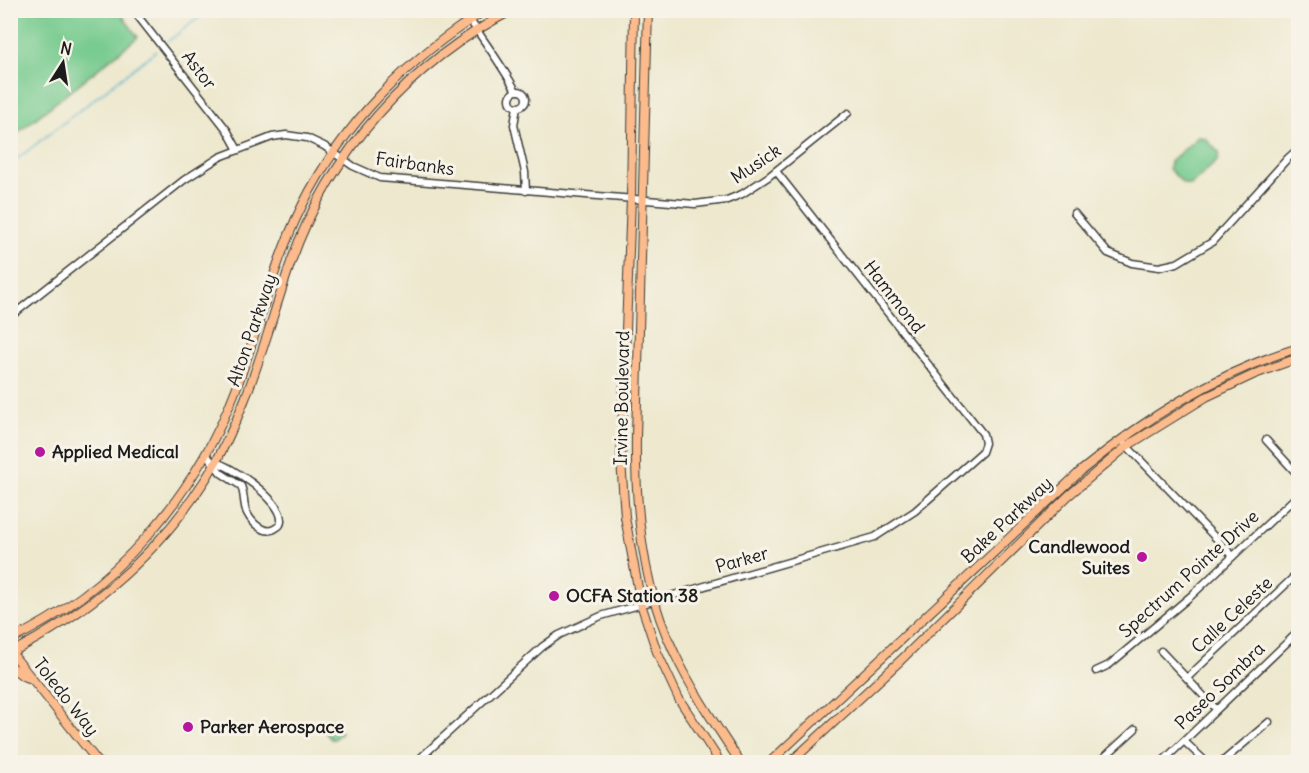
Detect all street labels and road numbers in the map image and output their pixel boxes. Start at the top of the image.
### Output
street label: Astor [177,46,222,94]
street label: Musick [726,139,785,189]
street label: Fairbanks [374,147,456,180]
street label: Hammond [859,256,930,338]
street label: Alton Parkway [221,270,282,389]
street label: Irvine Boulevard [609,330,634,466]
street label: Bake Parkway [956,471,1057,568]
street label: Spectrum Pointe Drive [1114,505,1263,643]
street label: Parker [713,541,772,578]
street label: Calle Celeste [1186,571,1277,658]
street label: Paseo Sombra [1170,637,1269,734]
street label: Toledo Way [29,653,104,741]

